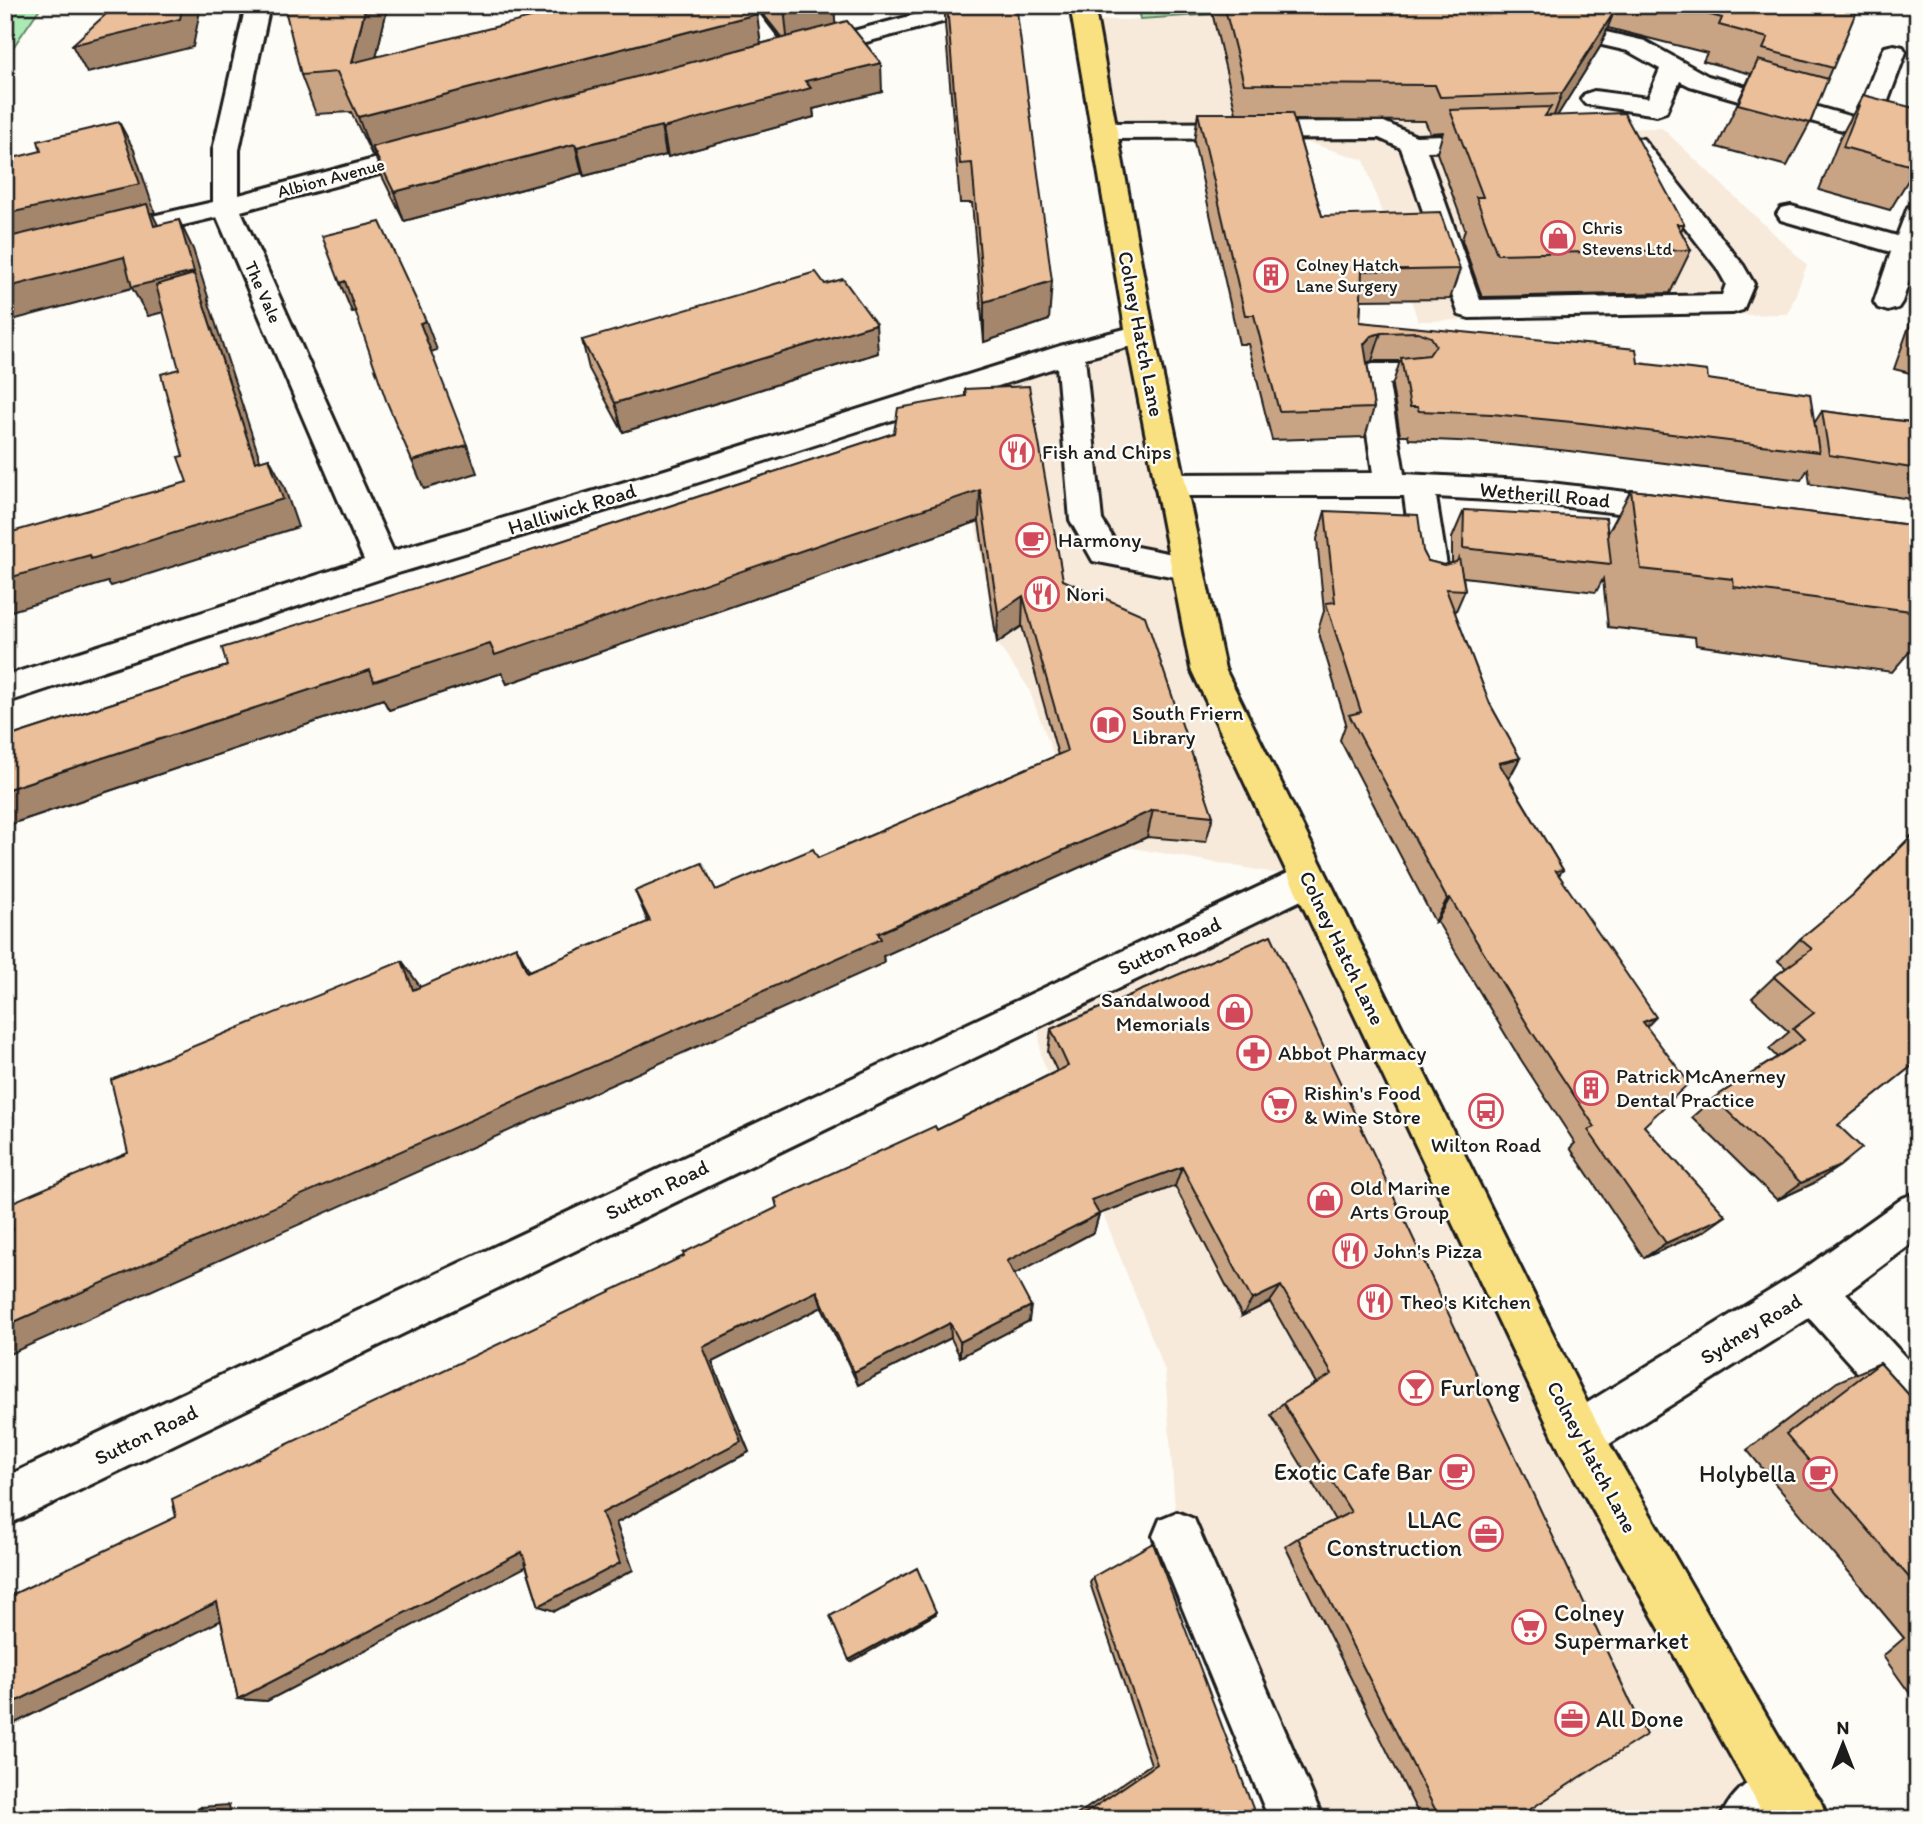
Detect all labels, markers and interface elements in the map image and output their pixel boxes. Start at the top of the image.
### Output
street label: Albion Avenue [275,153,387,203]
place label: Chris Stevens Ltd [1582,217,1672,260]
shop icon: Chris Stevens Ltd [1539,219,1577,257]
street label: Colney Hatch Lane [1113,249,1170,419]
place label: Colney Hatch Lane Surgery [1296,254,1399,297]
building icon: Colney Hatch Lane Surgery [1252,256,1290,294]
street label: The Vale [240,258,286,326]
restaurant icon: Fish and Chips [998,433,1036,471]
place label: Fish and Chips [1042,439,1172,464]
street label: Wetherill Road [1479,476,1612,513]
street label: Halliwick Road [505,477,640,540]
cafe icon: Harmony [1014,521,1052,559]
place label: Harmony [1058,527,1141,552]
restaurant icon: Nori [1023,575,1061,613]
place label: Nori [1066,581,1105,606]
place label: South Friern Library [1132,700,1243,749]
library icon: South Friern Library [1089,706,1127,744]
street label: Colney Hatch Lane [1294,867,1391,1029]
street label: Sutton Road [1113,911,1225,980]
place label: Sandalwood Memorials [1101,987,1210,1036]
shop icon: Sandalwood Memorials [1216,993,1254,1031]
pharmacy icon: Abbot Pharmacy [1235,1034,1273,1072]
place label: Abbot Pharmacy [1278,1040,1427,1065]
place label: Patrick McAnerney Dental Practice [1616,1063,1786,1112]
building icon: Patrick McAnerney Dental Practice [1572,1069,1610,1107]
place label: Rishin's Food & Wine Store [1304,1080,1421,1129]
supermarket icon: Rishin's Food & Wine Store [1260,1086,1298,1124]
bus stop icon: Wilton Road [1467,1092,1505,1130]
place label: Wilton Road [1431,1132,1542,1157]
street label: Sutton Road [601,1154,712,1225]
place label: Old Marine Arts Group [1350,1175,1450,1224]
shop icon: Old Marine Arts Group [1306,1181,1344,1219]
restaurant icon: John's Pizza [1331,1232,1369,1270]
place label: John's Pizza [1374,1238,1482,1263]
restaurant icon: Theo's Kitchen [1356,1283,1394,1321]
street label: Sydney Road [1695,1288,1806,1370]
place label: Theo's Kitchen [1400,1289,1531,1314]
bar icon: Furlong [1397,1369,1435,1407]
place label: Furlong [1440,1373,1520,1402]
street label: Colney Hatch Lane [1542,1377,1643,1537]
street label: Sutton Road [90,1399,201,1470]
cafe icon: Exotic Cafe Bar [1438,1453,1476,1491]
cafe icon: Holybella [1801,1455,1839,1493]
place label: Exotic Cafe Bar [1274,1457,1432,1486]
place label: Holybella [1699,1459,1797,1488]
place label: LLAC Construction [1326,1505,1462,1562]
office icon: LLAC Construction [1467,1515,1505,1553]
place label: Colney Supermarket [1554,1598,1689,1655]
supermarket icon: Colney Supermarket [1510,1608,1548,1646]
office icon: All Done [1553,1700,1591,1738]
place label: All Done [1596,1704,1684,1733]
north arrow [1808,1708,1878,1778]
text: N [1837,1716,1849,1739]

